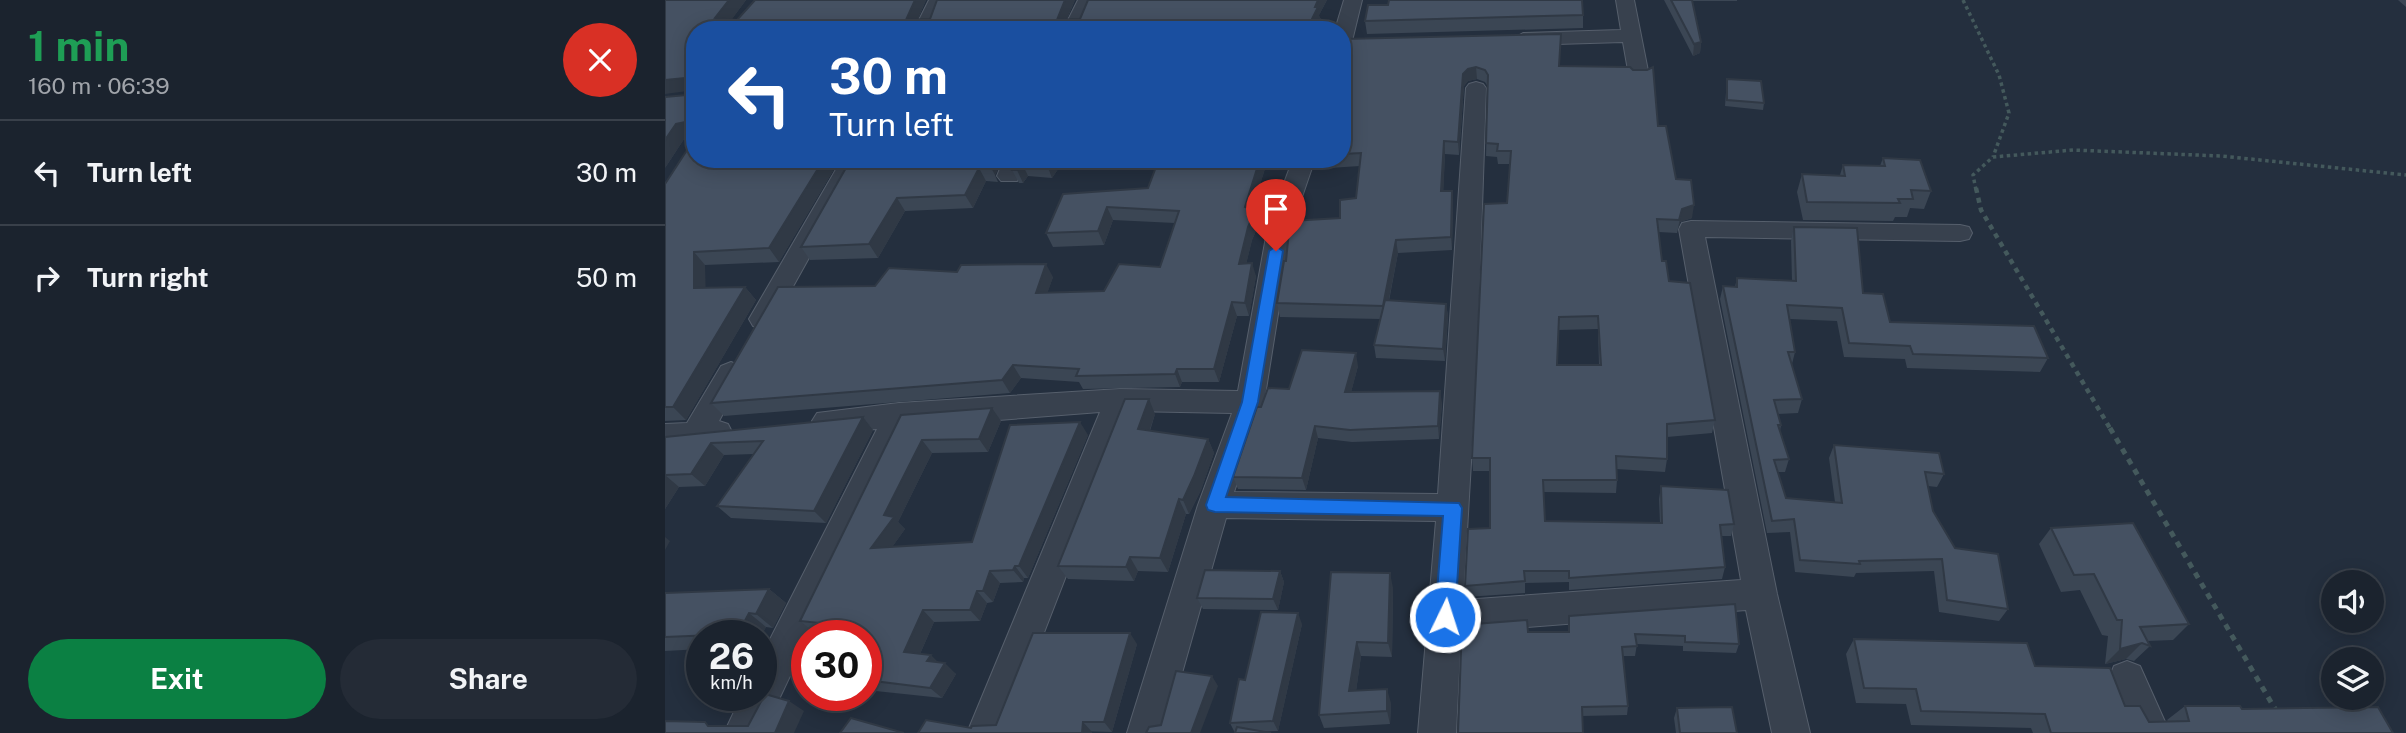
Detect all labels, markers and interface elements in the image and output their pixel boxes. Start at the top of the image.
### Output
text: 1 min [28,21,129,70]
button: close [563,23,637,97]
text: 30 m [829,47,948,105]
icon: left [714,49,805,140]
text: 160 m · 06:39 [28,72,170,99]
text: Turn left [829,106,954,143]
icon: left [28,154,66,192]
text: Turn left [87,157,192,188]
text: 30 m [576,157,637,188]
pin [1246,179,1306,251]
icon: arrive [1257,190,1295,228]
icon: right [28,259,66,297]
text: Turn right [87,262,209,293]
text: 50 m [576,262,637,293]
map controls [2321,570,2384,710]
button: sound [2321,570,2384,633]
position arrow [1408,580,1482,654]
speed limit sign: 30 [791,620,882,711]
text: 26 [709,636,754,677]
button: Exit [28,639,326,719]
button: Share [340,639,637,719]
button: layers [2321,647,2384,710]
text: km/h [710,672,753,693]

